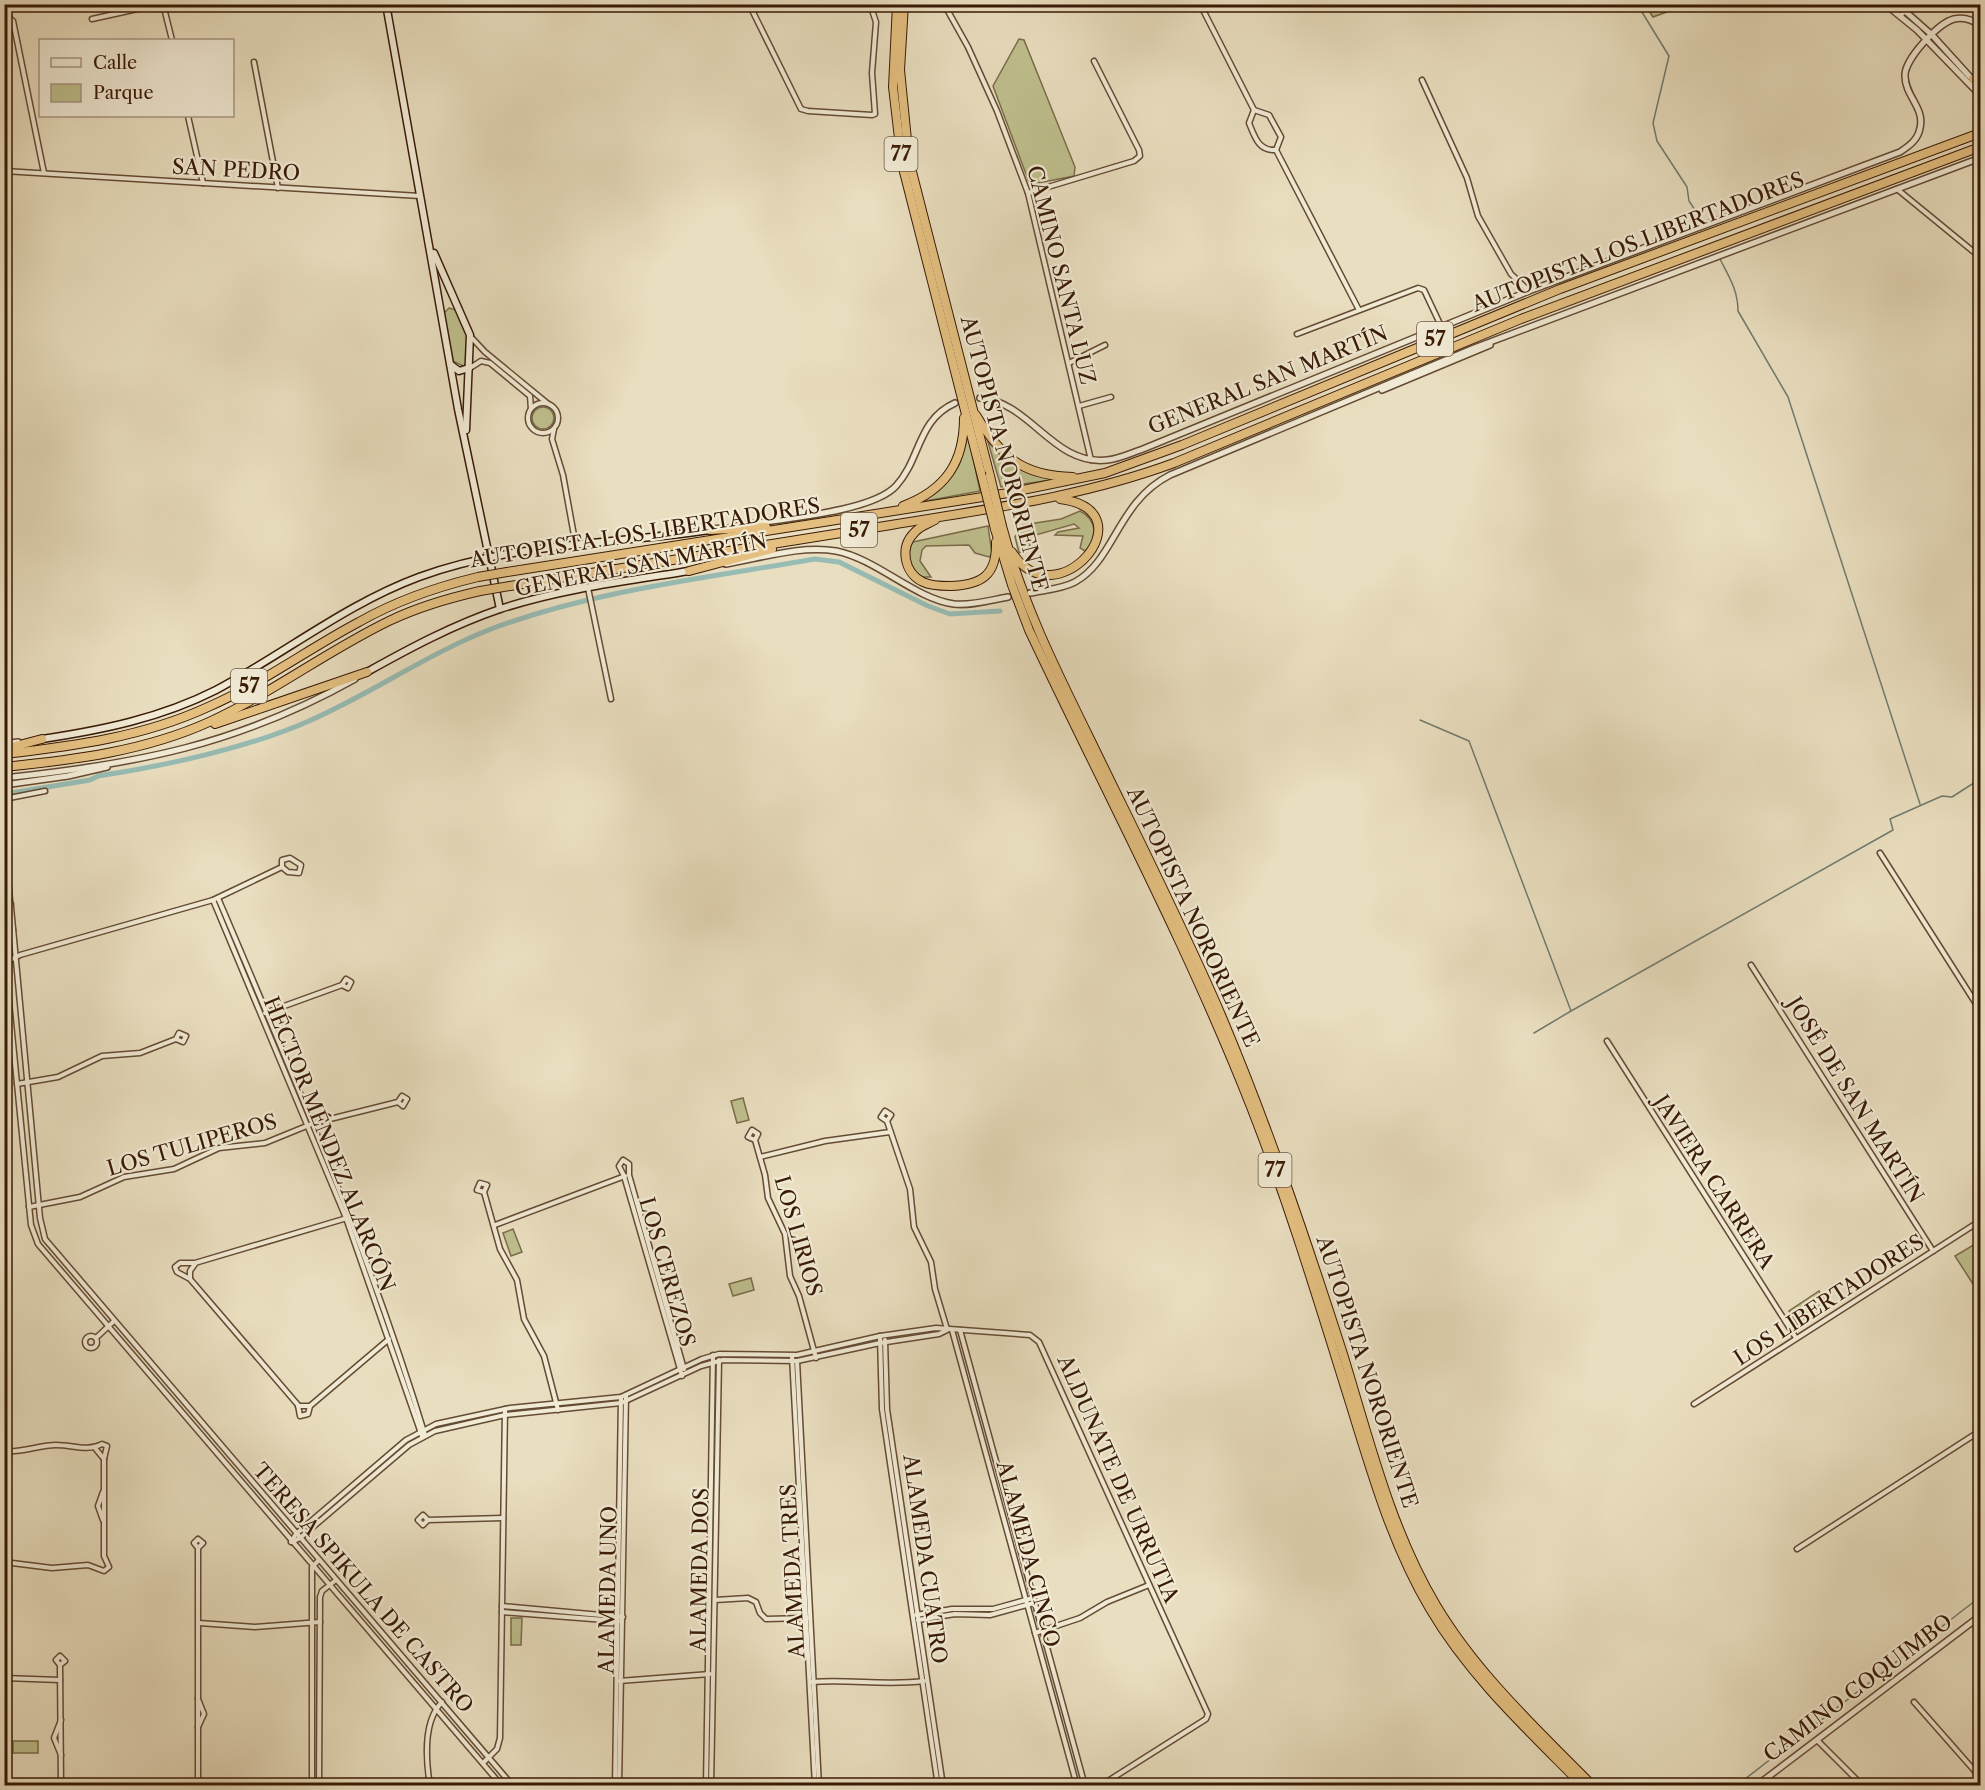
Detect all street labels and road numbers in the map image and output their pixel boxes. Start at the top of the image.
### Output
road number: 77 [884,137,918,171]
street label: SAN PEDRO [171,154,301,185]
street label: CAMINO SANTA LUZ [1022,163,1101,387]
street label: AUTOPISTA LOS LIBERTADORES [1467,166,1808,317]
street label: AUTOPISTA NORORIENTE [955,312,1053,595]
street label: GENERAL SAN MARTÍN [1144,320,1391,439]
road number: 57 [1417,322,1453,356]
street label: AUTOPISTA LOS LIBERTADORES [467,492,822,573]
road number: 57 [841,513,877,547]
street label: GENERAL SAN MARTÍN [513,528,769,601]
road number: 57 [231,669,267,703]
street label: AUTOPISTA NORORIENTE [1122,782,1265,1051]
street label: JOSÉ DE SAN MARTÍN [1780,990,1929,1207]
street label: HÉCTOR MÉNDEZ ALARCÓN [259,993,400,1295]
street label: JAVIERA CARRERA [1647,1087,1780,1274]
street label: LOS TULIPEROS [104,1108,280,1181]
road number: 77 [1258,1153,1292,1187]
street label: LOS LIRIOS [769,1173,828,1299]
street label: LOS CEREZOS [634,1194,701,1349]
street label: LOS LIBERTADORES [1729,1229,1928,1370]
street label: AUTOPISTA NORORIENTE [1311,1232,1423,1511]
street label: ALDUNATE DE URRUTIA [1052,1350,1185,1607]
street label: ALAMEDA CUATRO [898,1452,953,1665]
street label: ALAMEDA CINCO [991,1457,1065,1650]
street label: TERESA SPIKULA DE CASTRO [248,1458,479,1718]
street label: ALAMEDA TRES [775,1483,810,1660]
street label: ALAMEDA DOS [686,1488,713,1653]
street label: ALAMEDA UNO [594,1506,621,1675]
street label: CAMINO COQUIMBO [1759,1609,1957,1767]

